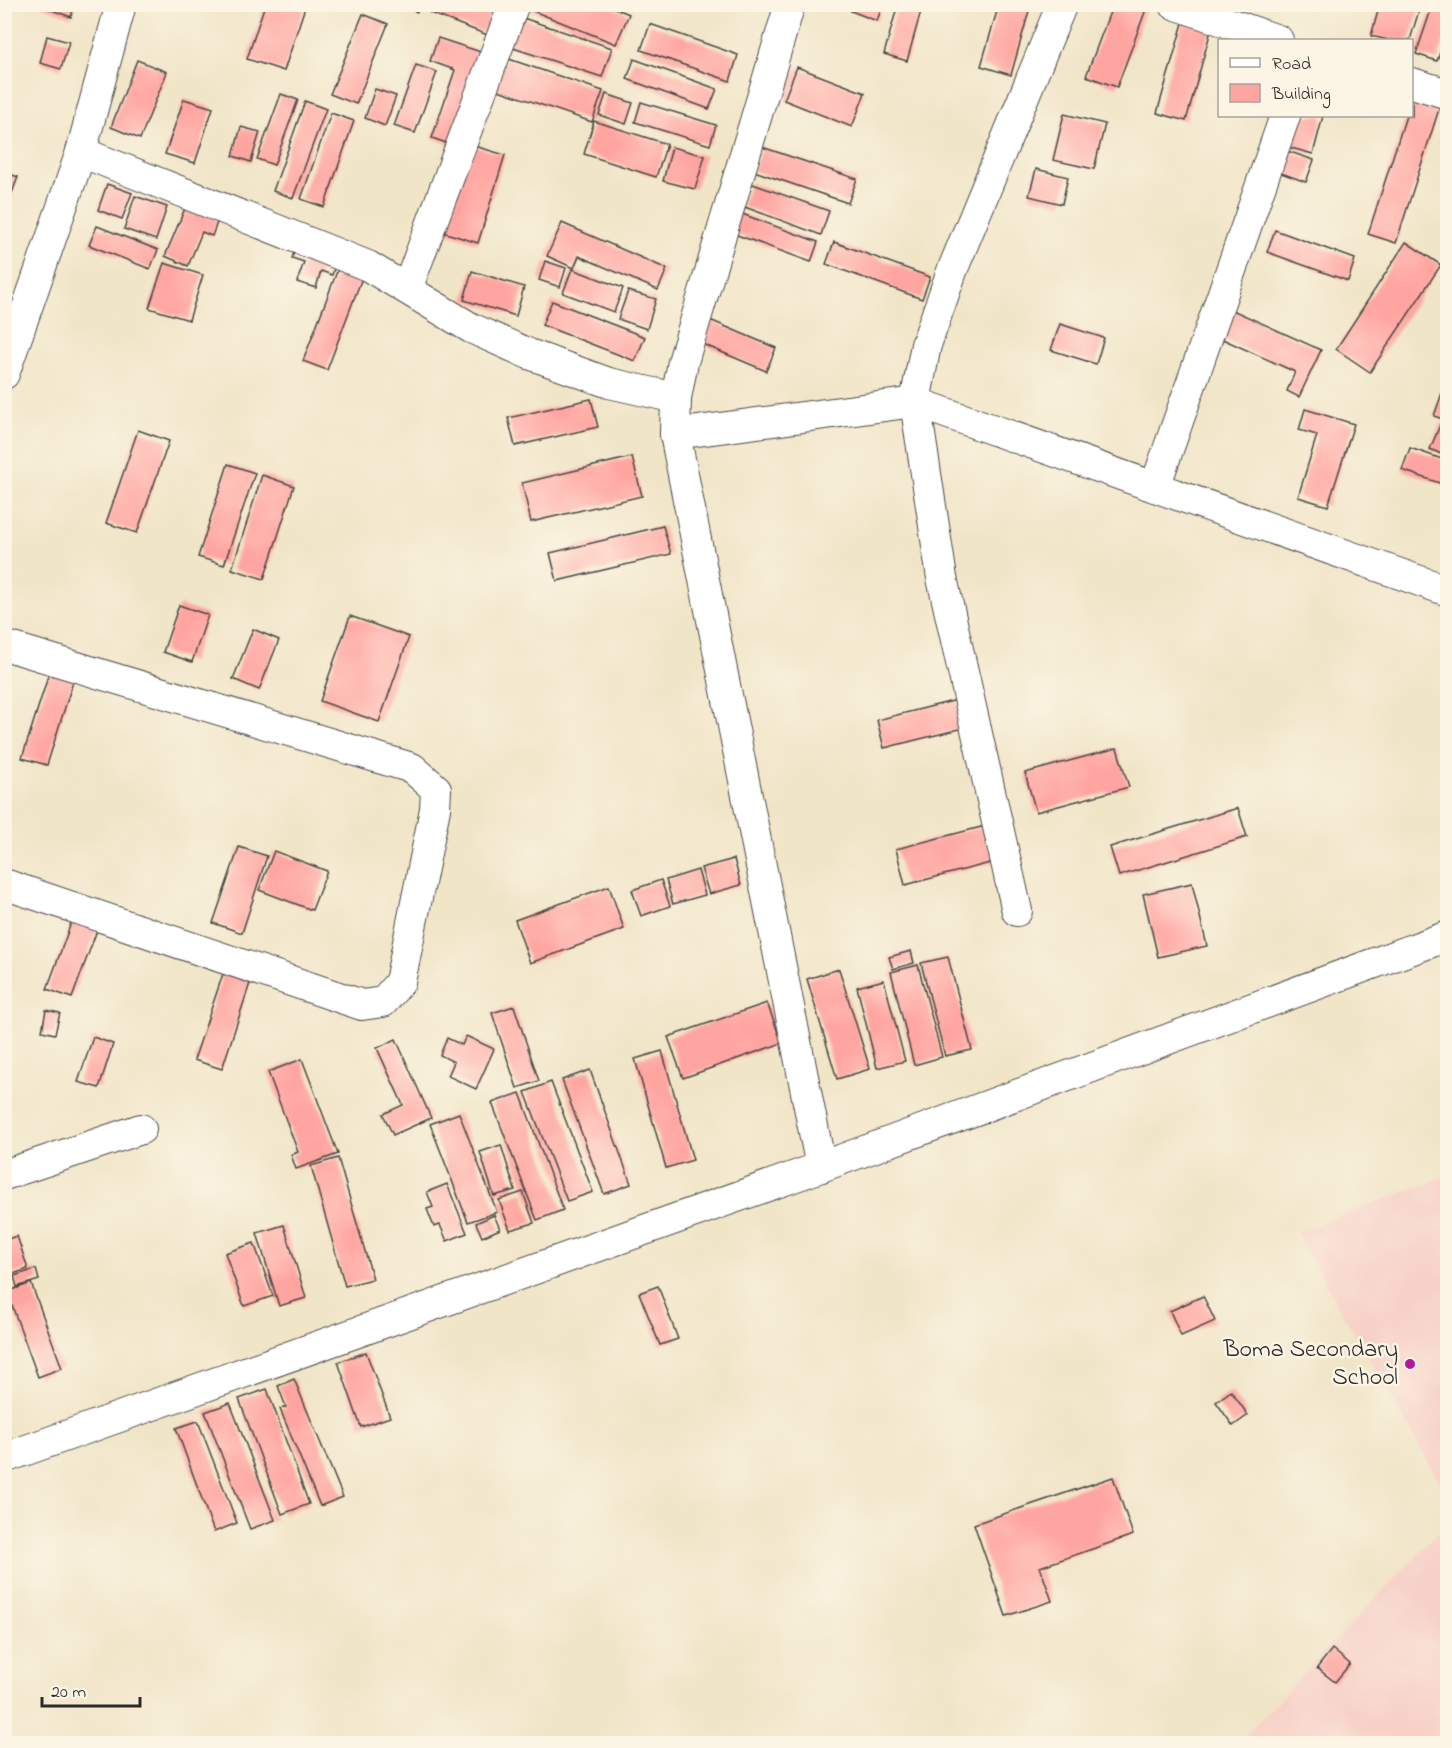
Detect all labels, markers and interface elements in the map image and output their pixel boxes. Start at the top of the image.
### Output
legend [1218,39,1413,117]
text: Road [1272,52,1311,78]
text: Building [1271,82,1331,109]
place label: Boma Secondary School [1222,1333,1398,1396]
marker: Boma Secondary School [1403,1357,1417,1371]
scale bar [42,1670,140,1708]
text: 20 m [51,1680,86,1706]

